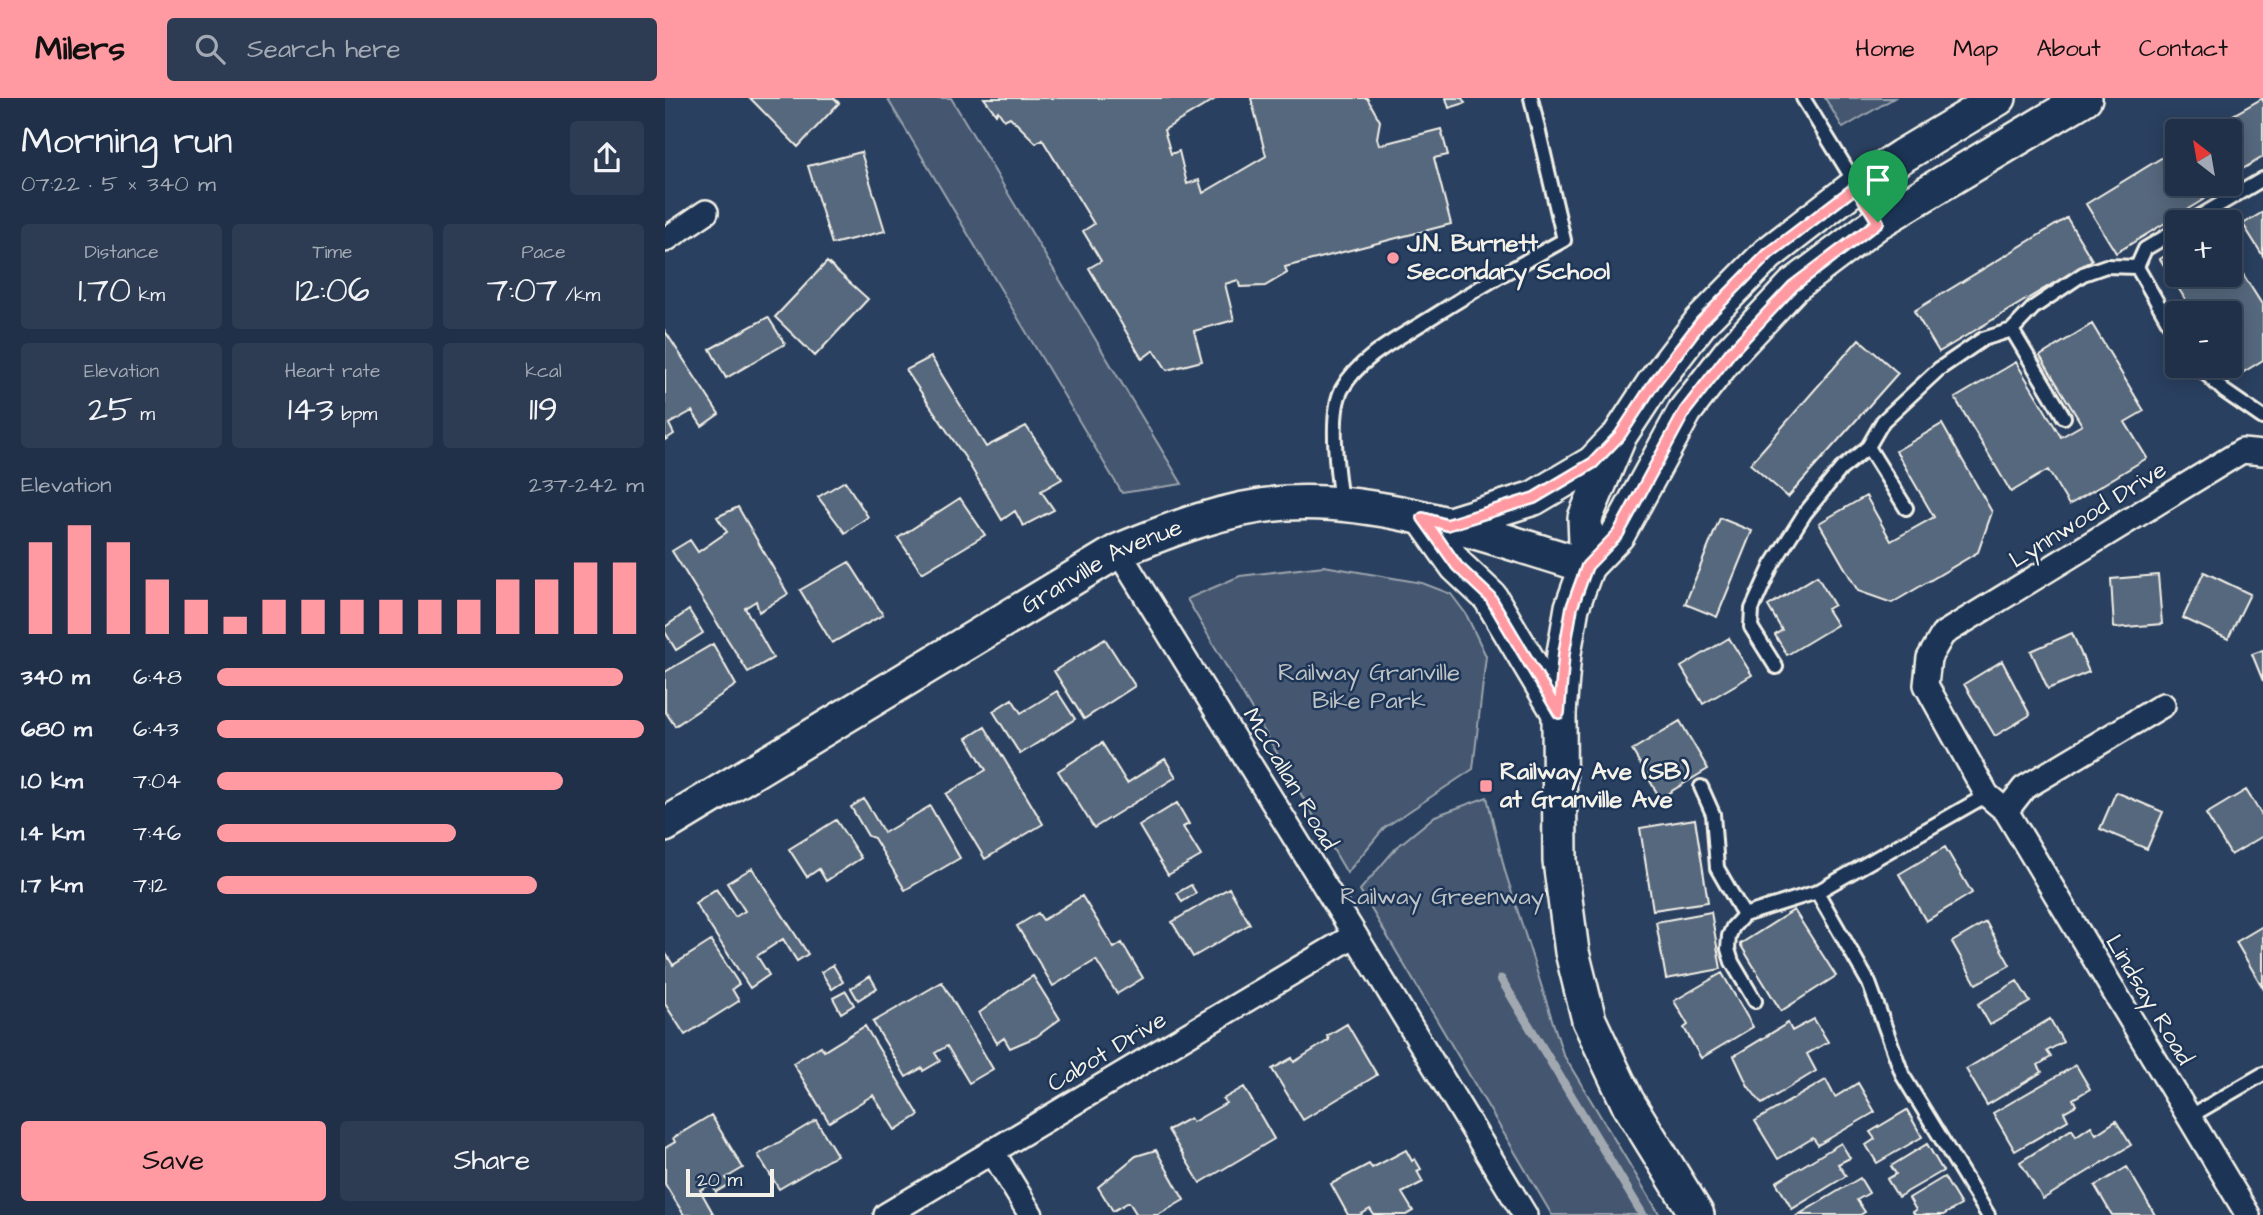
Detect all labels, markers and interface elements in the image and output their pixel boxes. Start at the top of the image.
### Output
search box [167,18,657,81]
text: Milers [35,26,125,72]
icon: search [191,30,229,68]
text: Search here [247,31,401,67]
text: Home [1855,32,1915,66]
text: Map [1953,32,1998,66]
text: About [2036,32,2101,66]
text: Contact [2139,32,2228,66]
text: Morning run [21,116,233,168]
north arrow [2165,119,2242,196]
map controls [2165,119,2242,378]
button: share [570,121,644,195]
pin [1848,150,1908,222]
icon: arrive [1859,161,1897,199]
text: 07:22 · 5 × 340 m [21,168,216,200]
button: + [2165,210,2242,287]
place label: J.N. Burnett Secondary School [1406,227,1610,291]
text: Distance [85,239,158,266]
text: Time [313,239,352,266]
text: Pace [521,239,566,266]
marker: J.N. Burnett Secondary School [1385,250,1401,266]
text: 1.70 [78,266,131,315]
text: 12:06 [295,266,370,315]
text: 7:07 [487,266,558,315]
text: km [131,282,165,309]
text: /km [558,282,600,309]
button: − [2165,301,2242,378]
text: Elevation [84,358,159,385]
text: Heart rate [285,358,380,385]
text: kcal [525,358,562,385]
text: 25 [88,385,133,434]
text: 143 [288,385,334,434]
text: 119 [529,385,558,434]
text: m [133,401,155,428]
text: bpm [334,401,377,428]
street label: Lynnwood Drive [2003,453,2174,578]
text: Elevation [21,469,112,501]
text: 237–242 m [529,469,644,501]
street label: Granville Avenue [1015,510,1187,623]
park label: Railway Granville Bike Park [1278,656,1460,718]
text: 340 m [21,661,90,693]
text: 6:48 [133,661,182,693]
street label: McCallan Road [1234,701,1346,857]
text: 680 m [21,713,92,745]
text: 6:43 [133,713,179,745]
place label: Railway Ave (SB) at Granville Ave [1499,755,1690,817]
text: 1.0 km [21,765,83,797]
text: 7:04 [133,765,181,797]
marker: Railway Ave (SB) at Granville Ave [1478,778,1494,794]
text: 1.4 km [21,817,84,849]
text: 7:46 [133,817,181,849]
text: 1.7 km [21,869,83,901]
text: 7:12 [133,869,167,901]
park label: Railway Greenway [1340,880,1544,915]
street label: Lindsay Road [2096,928,2201,1072]
street label: Cabot Drive [1041,1003,1173,1101]
button: Save [21,1121,326,1201]
button: Share [340,1121,644,1201]
scale bar [686,1166,773,1198]
text: 20 m [697,1167,742,1194]

